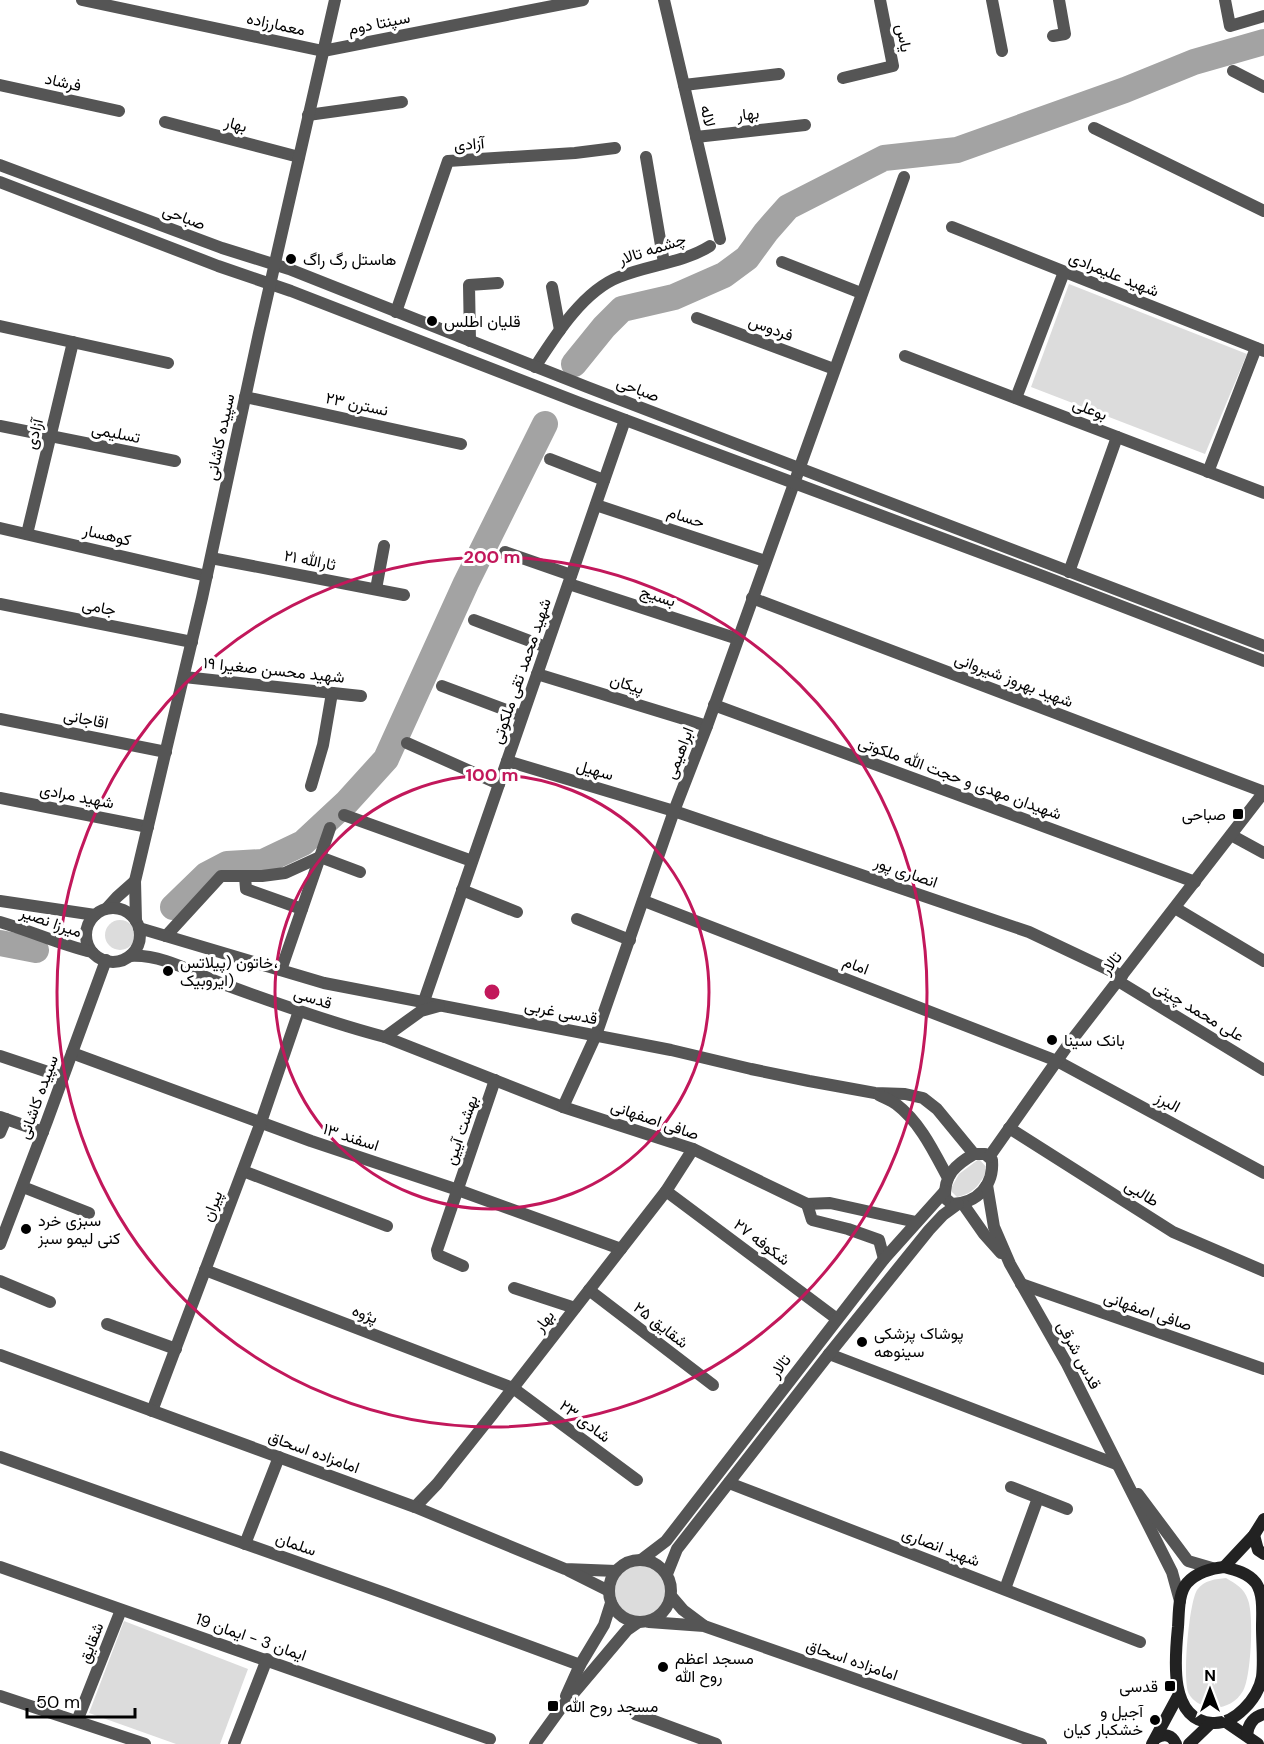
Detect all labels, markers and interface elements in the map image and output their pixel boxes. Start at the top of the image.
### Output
street label: سپنتا دوم [346,7,412,40]
street label: معمارزاده [245,8,307,40]
street label: یاس [891,22,917,54]
street label: فرشاد [43,68,83,96]
street label: بهار [735,102,760,126]
street label: لاله [695,103,721,129]
street label: بهار [222,111,250,137]
street label: آزادی [453,132,487,156]
street label: صباحی [160,199,208,235]
street label: چشمه تالار [615,228,689,271]
street label: شهید علیمرادی [1066,246,1162,302]
place label: هاستل رگ راگ [303,249,396,270]
marker: هاستل رگ راگ [284,252,298,266]
street label: فردوس [746,310,796,346]
place label: قلیان اطلس [444,311,520,332]
marker: قلیان اطلس [425,314,439,328]
street label: صباحی [614,371,662,407]
street label: نسترن ۲۳ [324,387,390,421]
street label: سپیده کاشانی [201,392,240,482]
street label: بوعلی [1070,393,1110,425]
street label: آزادی [20,415,48,451]
street label: تسلیمی [90,418,142,448]
street label: حسام [665,501,708,533]
street label: کوهسار [80,519,133,551]
street label: ثارالله ۲۱ [282,545,338,575]
text: 200 m [464,545,520,569]
street label: بسیج [637,580,678,612]
street label: جامی [80,593,118,621]
street label: شهید محمد تقی ملکوتی [486,595,556,747]
street label: شهید بهروز شیروانی [952,648,1076,712]
street label: شهید محسن صغیرا ۱۹ [202,652,346,688]
street label: پیکان [607,669,647,700]
street label: اقاجانی [62,704,110,734]
street label: ابراهیمی [660,724,698,782]
street label: شهیدان مهدی و حجت الله ملکوتی [855,731,1065,825]
street label: سهیل [574,755,616,785]
text: 100 m [465,763,519,787]
street label: شهید مرادی [38,778,116,814]
place label: صباحی [1182,804,1226,825]
marker: صباحی [1231,807,1245,821]
street label: انصاری پور [870,851,940,894]
street label: میرزا نصیر [16,901,85,942]
street label: تالار [1095,947,1127,980]
street label: امام [840,951,872,979]
place label: خاتون (پیلاتس، ایروبیک) [180,952,278,991]
marker: خاتون (پیلاتس، ایروبیک) [161,964,175,978]
street label: علی محمد چیتی [1149,976,1248,1047]
street label: قدسی [291,982,335,1014]
centre of rings [482,982,502,1002]
street label: قدسی غربی [523,995,599,1029]
place label: بانک سینا [1064,1030,1125,1051]
marker: بانک سینا [1045,1033,1059,1047]
street label: سپیده کاشانی [13,1052,64,1142]
street label: البرز [1151,1086,1184,1117]
street label: بهشت آیین [439,1092,483,1168]
street label: صافی اصفهانی [608,1095,702,1145]
street label: اسفند ۱۳ [320,1118,382,1156]
street label: طالبی [1121,1174,1163,1212]
street label: پیران [197,1188,228,1225]
place label: سبزی خرد کنی لیمو سبز [37,1210,120,1249]
street label: شکوفه ۲۷ [729,1214,795,1270]
marker: سبزی خرد کنی لیمو سبز [19,1222,33,1236]
street label: صافی اصفهانی [1101,1286,1195,1336]
street label: شقایق ۲۵ [629,1297,693,1353]
street label: پژوه [349,1300,381,1329]
street label: بهار [528,1306,559,1337]
street label: قدس شرقی [1052,1317,1106,1393]
place label: پوشاک پزشکی سینوهه [874,1323,964,1362]
marker: پوشاک پزشکی سینوهه [855,1335,869,1349]
street label: تالار [764,1350,796,1383]
street label: شادی ۲۳ [555,1395,615,1447]
street label: امامزاده اسحاق [265,1426,363,1478]
street label: شهید انصاری [899,1522,983,1572]
street label: سلمان [273,1527,319,1561]
street label: ایمان 3 - ایمان 19 [193,1608,309,1666]
street label: شقایق [74,1620,108,1666]
street label: امامزاده اسحاق [803,1635,901,1685]
place label: مسجد اعظم روح الله [675,1648,754,1688]
marker: مسجد اعظم روح الله [656,1660,670,1674]
north arrow [1180,1660,1240,1720]
text: N [1204,1665,1216,1686]
place label: قدسی [1119,1676,1158,1697]
marker: قدسی [1163,1679,1177,1693]
scale bar [27,1681,135,1719]
text: 50 m [36,1690,80,1714]
place label: مسجد روح الله [565,1696,658,1718]
marker: مسجد روح الله [546,1699,560,1713]
place label: آجیل و خشکبار کیان [1063,1701,1144,1740]
marker: آجیل و خشکبار کیان [1148,1713,1162,1727]

